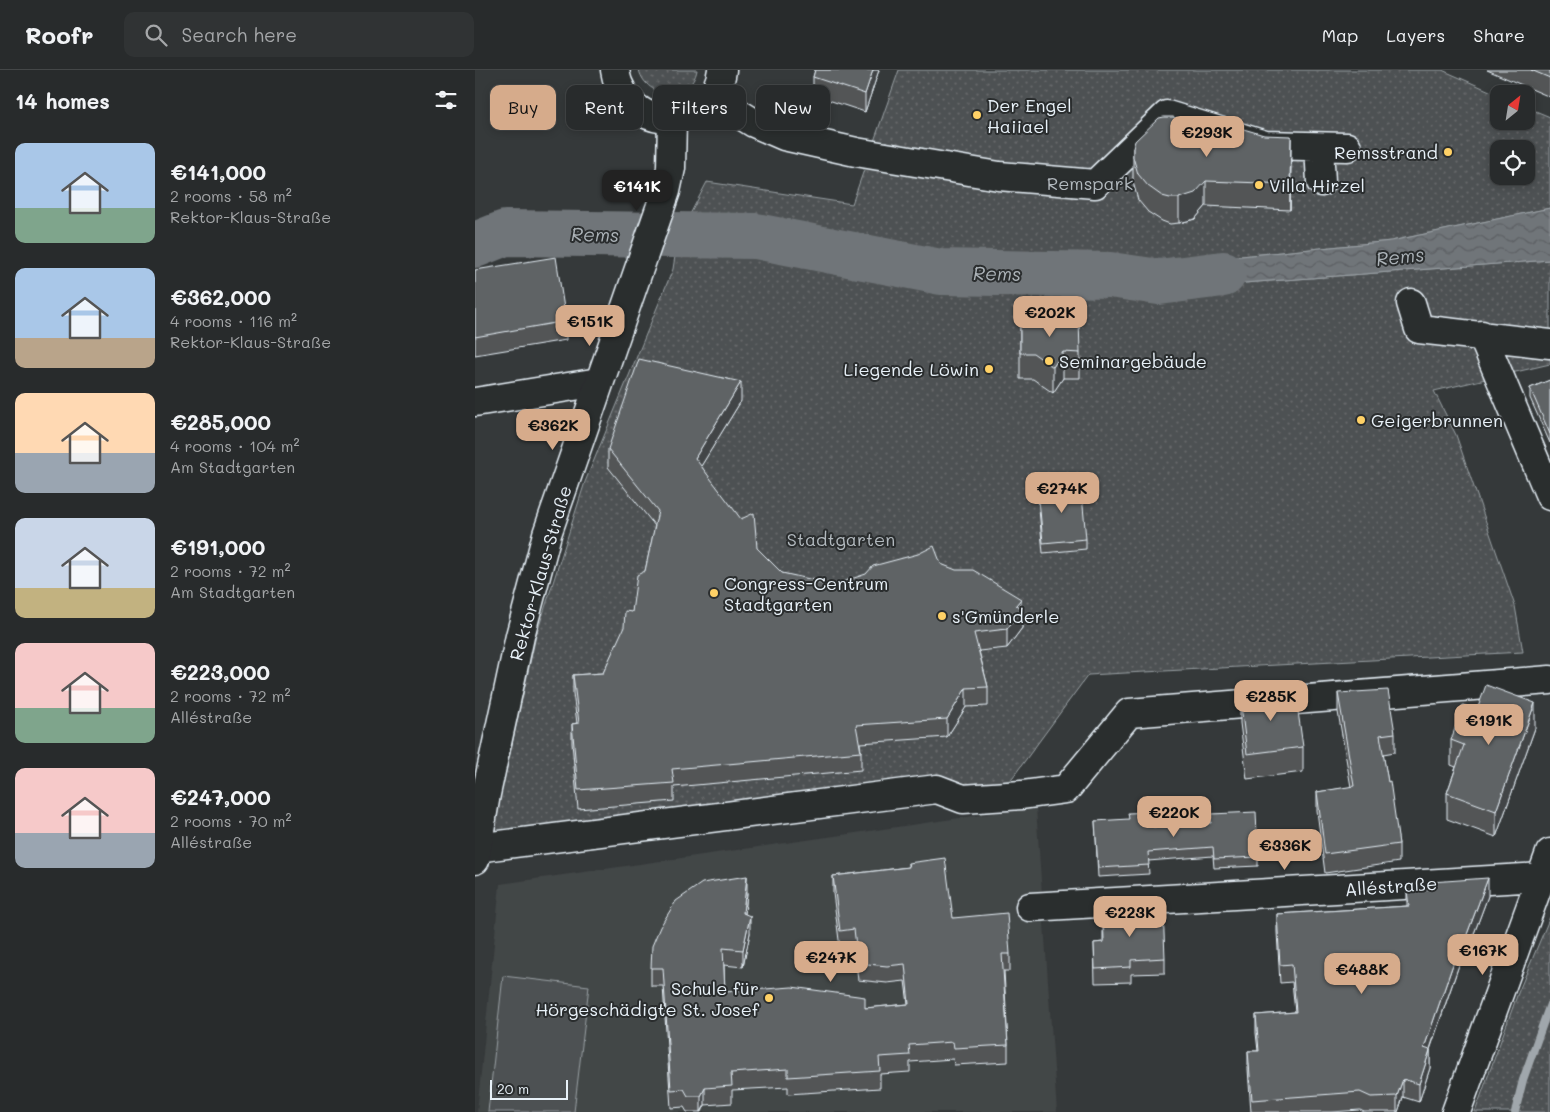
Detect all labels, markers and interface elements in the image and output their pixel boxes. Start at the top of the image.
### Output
search box [124,12,474,57]
text: Roofr [25,19,94,50]
icon: search [142,21,170,49]
text: Search here [182,22,297,47]
text: Map [1322,23,1358,47]
text: Layers [1386,23,1445,47]
text: Share [1473,23,1525,47]
chip: Buy [490,85,556,130]
chip: Rent [566,85,643,130]
chip: Filters [653,85,746,130]
chip: New [756,85,830,130]
north arrow [1490,85,1535,130]
map controls [1490,85,1535,185]
icon: filters [432,86,460,114]
text: 14 homes [15,87,110,114]
place label: Der Engel Haiiael [987,93,1072,138]
marker: Der Engel Haiiael [971,109,983,121]
pin: €293K [1172,116,1242,158]
text: €293K [1181,121,1233,142]
place label: Remsstrand [1334,140,1438,164]
button: locate [1490,140,1535,185]
marker: Remsstrand [1442,146,1454,158]
text: €141,000 [170,158,266,185]
icon: home [55,163,115,223]
pin: €141K [602,170,672,212]
park label: Remspark [1047,171,1133,195]
place label: Villa Hirzel [1269,173,1365,197]
text: €141K [613,175,661,196]
marker: Villa Hirzel [1253,179,1265,191]
text: 2 rooms · 58 m² [170,185,292,206]
text: Rektor-Klaus-Straße [170,206,331,227]
water label: Rems [571,221,619,247]
water label: Rems [1375,241,1425,271]
water label: Rems [973,260,1021,286]
text: €362,000 [170,283,271,310]
icon: home [55,288,115,348]
pin: €202K [1015,296,1085,338]
text: €202K [1024,301,1076,322]
pin: €151K [555,304,625,347]
text: 4 rooms · 116 m² [170,310,297,331]
text: €151K [566,310,614,331]
text: Rektor-Klaus-Straße [170,331,331,352]
place label: Seminargebäude [1059,349,1207,373]
marker: Seminargebäude [1043,355,1055,367]
place label: Liegende Löwin [843,357,979,381]
marker: Liegende Löwin [983,363,995,375]
text: €285,000 [170,408,271,435]
pin: €362K [518,408,588,451]
place label: Geigerbrunnen [1371,408,1503,432]
icon: home [55,413,115,473]
text: €362K [527,414,579,435]
marker: Geigerbrunnen [1355,414,1367,426]
text: 4 rooms · 104 m² [170,435,300,456]
text: Am Stadtgarten [170,456,295,477]
pin: €274K [1027,472,1097,514]
text: €274K [1036,477,1088,498]
street label: Rektor-Klaus-Straße [503,483,577,663]
park label: Stadtgarten [787,527,895,551]
text: €191,000 [170,533,265,560]
icon: home [55,538,115,598]
text: 2 rooms · 72 m² [170,560,291,581]
place label: Congress-Centrum Stadtgarten [724,571,888,616]
text: Am Stadtgarten [170,581,295,602]
marker: Congress-Centrum Stadtgarten [708,587,720,599]
place label: s'Gmünderle [952,604,1059,628]
marker: s'Gmünderle [936,610,948,622]
text: €223,000 [170,658,270,685]
icon: home [55,663,115,723]
pin: €285K [1236,680,1306,722]
text: 2 rooms · 72 m² [170,685,291,706]
text: €285K [1245,685,1297,706]
pin: €191K [1454,704,1524,746]
text: Alléstraße [170,706,252,727]
text: €191K [1465,709,1513,730]
text: €247,000 [170,783,271,810]
icon: home [55,788,115,848]
pin: €220K [1139,796,1209,838]
text: €220K [1148,801,1200,822]
text: 2 rooms · 70 m² [170,810,291,831]
pin: €336K [1250,828,1320,871]
text: Alléstraße [170,831,252,852]
text: €336K [1259,834,1311,855]
street label: Alléstraße [1344,871,1438,901]
pin: €223K [1095,896,1165,938]
text: €223K [1105,901,1156,922]
pin: €167K [1448,934,1518,976]
text: €167K [1458,939,1508,960]
pin: €247K [796,940,866,983]
text: €247K [805,946,857,967]
pin: €488K [1327,952,1397,995]
text: €488K [1335,958,1389,979]
place label: Schule für Hörgeschädigte St. Josef [535,976,760,1021]
marker: Schule für Hörgeschädigte St. Josef [763,992,775,1004]
scale bar [490,1077,567,1100]
text: 20 m [497,1079,529,1098]

